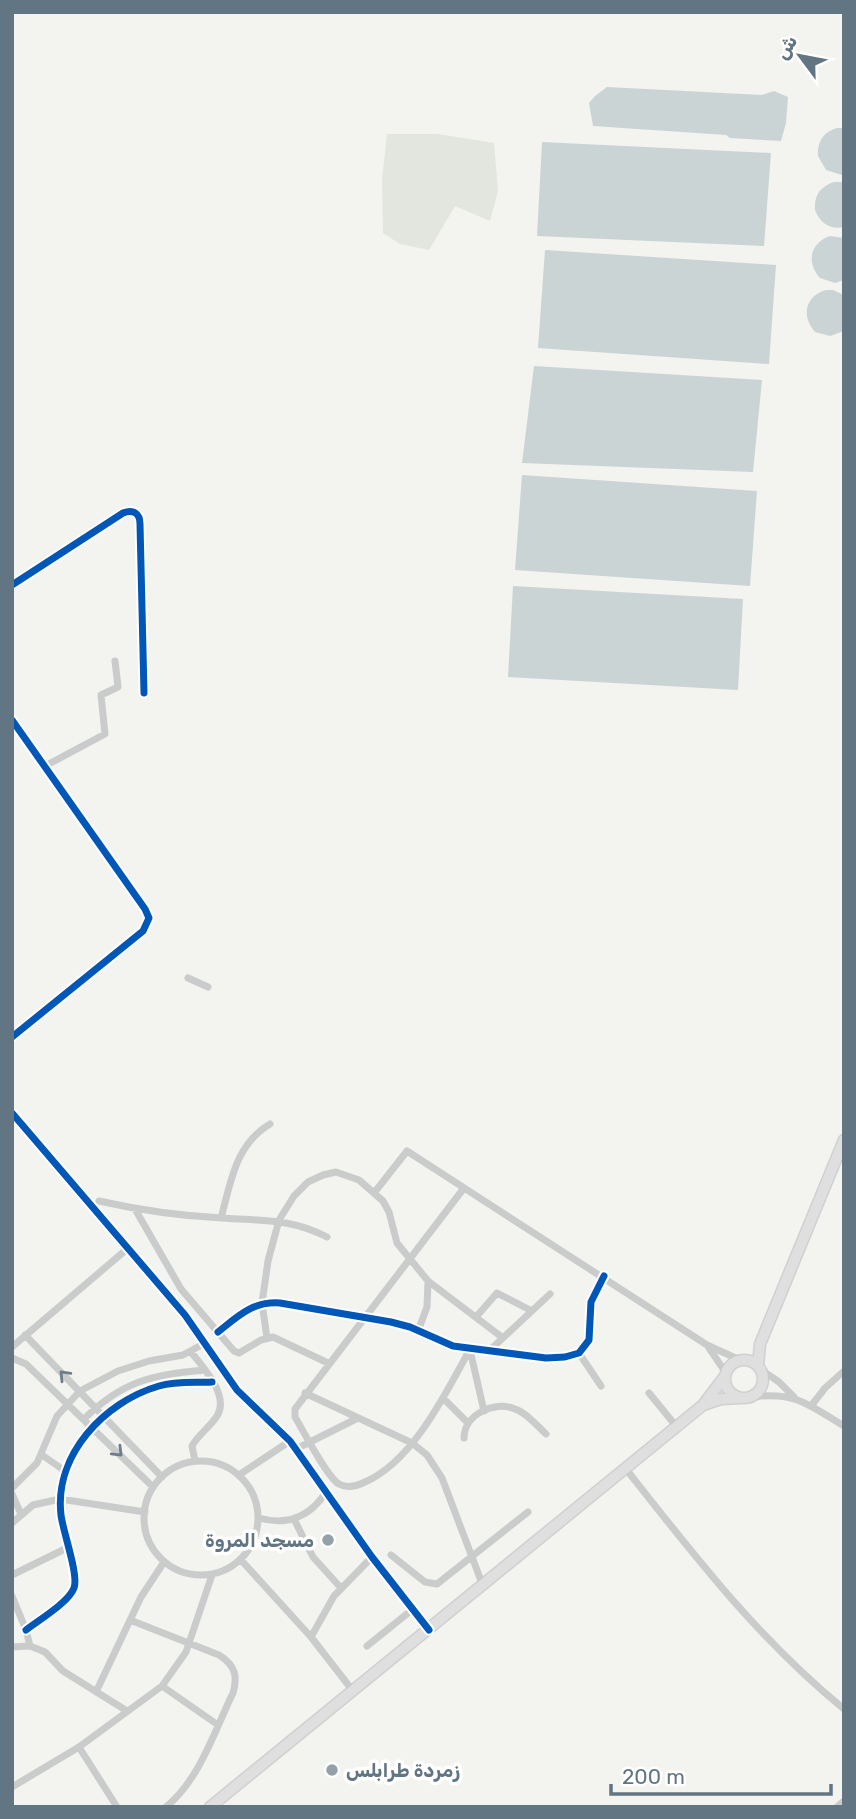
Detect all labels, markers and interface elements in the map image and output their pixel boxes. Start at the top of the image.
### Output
north arrow [765,21,835,91]
text: ش [770,31,802,64]
one-way arrow [59,1370,72,1383]
one-way arrow [109,1443,122,1456]
place label: مسجد المروة [205,1529,314,1552]
marker: مسجد المروة [320,1532,336,1548]
scale bar [611,1752,832,1796]
place label: زمردة طرابلس [346,1759,460,1782]
marker: زمردة طرابلس [324,1762,340,1778]
text: 200 m [622,1764,685,1789]

